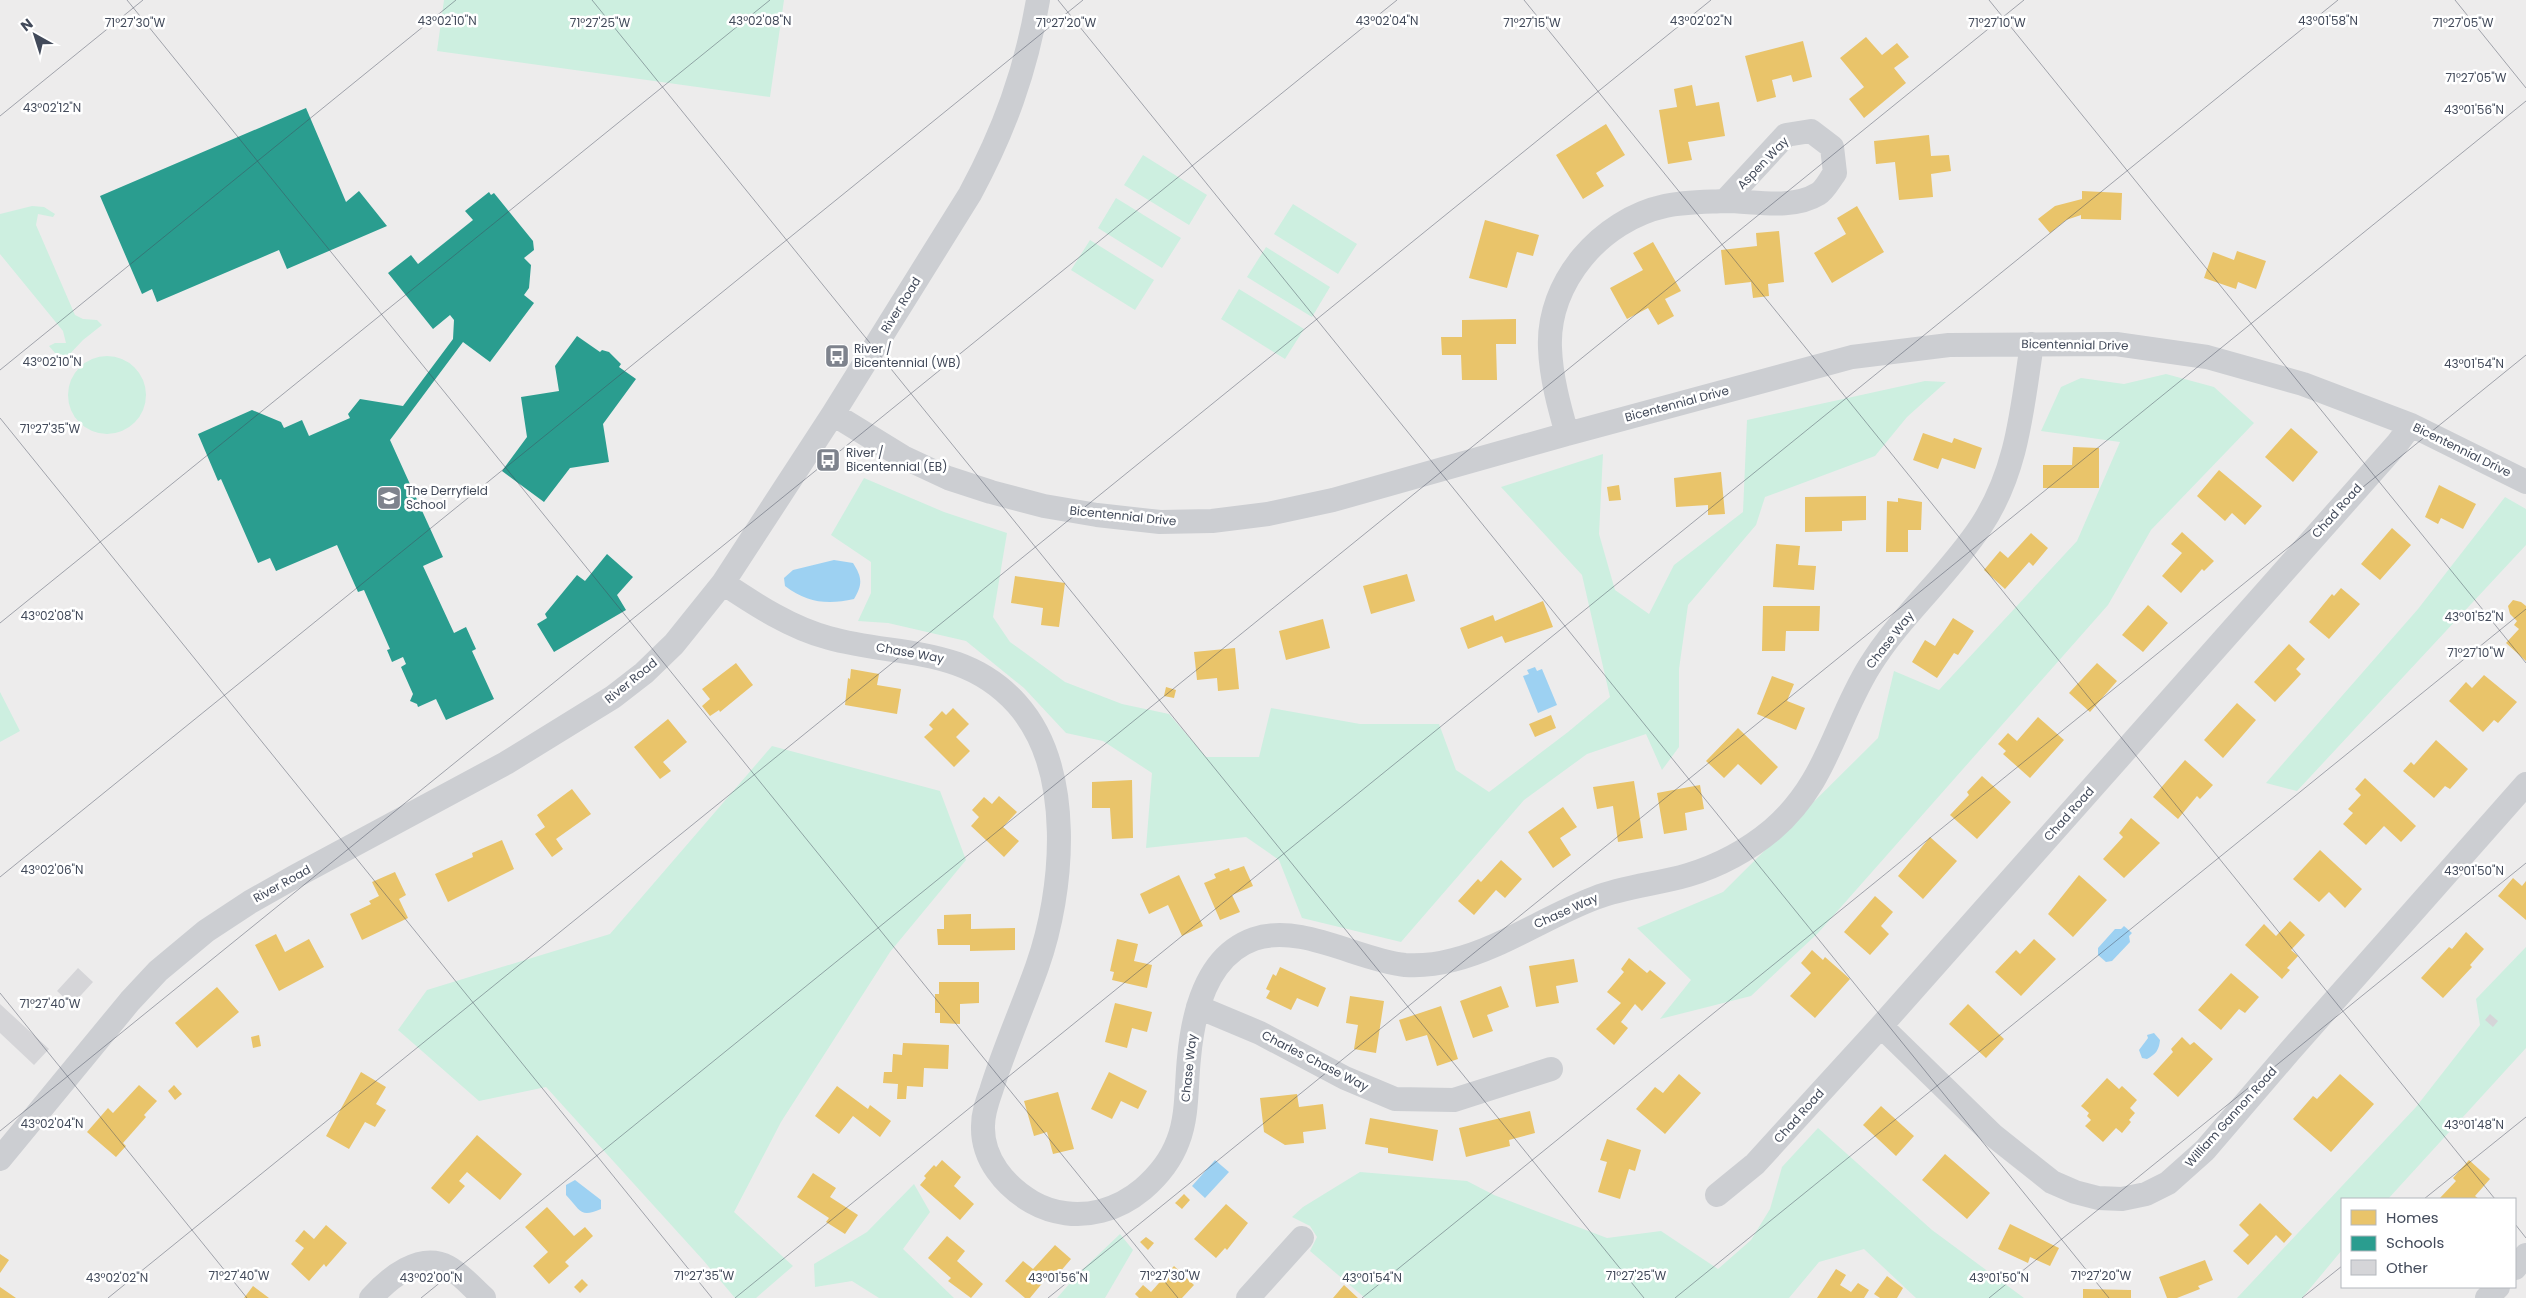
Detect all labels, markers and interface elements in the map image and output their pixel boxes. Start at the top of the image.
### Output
north arrow [10,10,60,60]
text: 43°02'10"N [417,12,477,29]
text: 43°02'08"N [729,12,791,29]
text: 43°02'04"N [1356,12,1418,29]
text: 43°02'02"N [1670,12,1732,29]
text: 43°01'58"N [2298,12,2358,29]
text: N [16,14,37,36]
text: 71°27'30"W [105,14,166,31]
text: 71°27'25"W [570,14,630,31]
text: 71°27'20"W [1036,14,1096,31]
text: 71°27'15"W [1503,14,1561,31]
text: 71°27'10"W [1968,14,2026,31]
text: 71°27'05"W [2433,14,2494,31]
text: 71°27'05"W [2446,69,2507,86]
text: 43°02'12"N [23,99,81,116]
text: 43°01'56"N [2444,101,2504,118]
street label: Aspen Way [1733,132,1792,193]
street label: River Road [877,273,925,336]
street label: Bicentennial Drive [2021,335,2129,354]
place label: River / Bicentennial (WB) [854,340,961,371]
bus stop icon: River / Bicentennial (WB) [824,343,850,369]
text: 43°02'10"N [22,353,82,370]
text: 43°01'54"N [2444,355,2504,372]
street label: Bicentennial Drive [1623,381,1731,426]
street label: Bicentennial Drive [2410,418,2514,481]
text: 71°27'35"W [20,420,81,437]
place label: River / Bicentennial (EB) [846,444,948,475]
bus stop icon: River / Bicentennial (EB) [815,447,841,473]
street label: Chad Road [2308,480,2366,541]
place label: The Derryfield School [406,482,488,513]
school or university icon: The Derryfield School [376,485,402,511]
street label: Bicentennial Drive [1069,501,1177,530]
text: 43°02'08"N [21,607,83,624]
street label: Chase Way [1862,607,1918,672]
text: 43°01'52"N [2444,608,2504,625]
street label: Chase Way [875,638,946,667]
text: 71°27'10"W [2447,644,2505,661]
street label: River Road [601,654,661,707]
street label: Chad Road [2040,783,2098,844]
text: 43°02'06"N [21,861,83,878]
street label: River Road [250,861,314,906]
text: 43°01'50"N [2444,862,2504,879]
street label: Chase Way [1531,889,1601,932]
text: 71°27'40"W [20,995,81,1012]
street label: Charles Chase Way [1259,1026,1372,1095]
street label: Chase Way [1176,1033,1201,1103]
street label: William Gannon Road [2181,1063,2280,1171]
street label: Chad Road [1770,1085,1828,1146]
text: 43°02'04"N [21,1115,83,1132]
text: 43°01'48"N [2444,1116,2504,1133]
legend [2341,1198,2516,1288]
text: Homes [2386,1207,2439,1228]
text: Schools [2386,1232,2444,1253]
text: Other [2386,1257,2428,1278]
text: 71°27'40"W [209,1267,270,1284]
text: 71°27'35"W [674,1267,735,1284]
text: 71°27'30"W [1140,1267,1201,1284]
text: 71°27'25"W [1606,1267,1666,1284]
text: 71°27'20"W [2071,1267,2131,1284]
text: 43°02'02"N [86,1269,148,1286]
text: 43°02'00"N [400,1269,462,1286]
text: 43°01'56"N [1028,1269,1088,1286]
text: 43°01'54"N [1342,1269,1402,1286]
text: 43°01'50"N [1969,1269,2029,1286]

